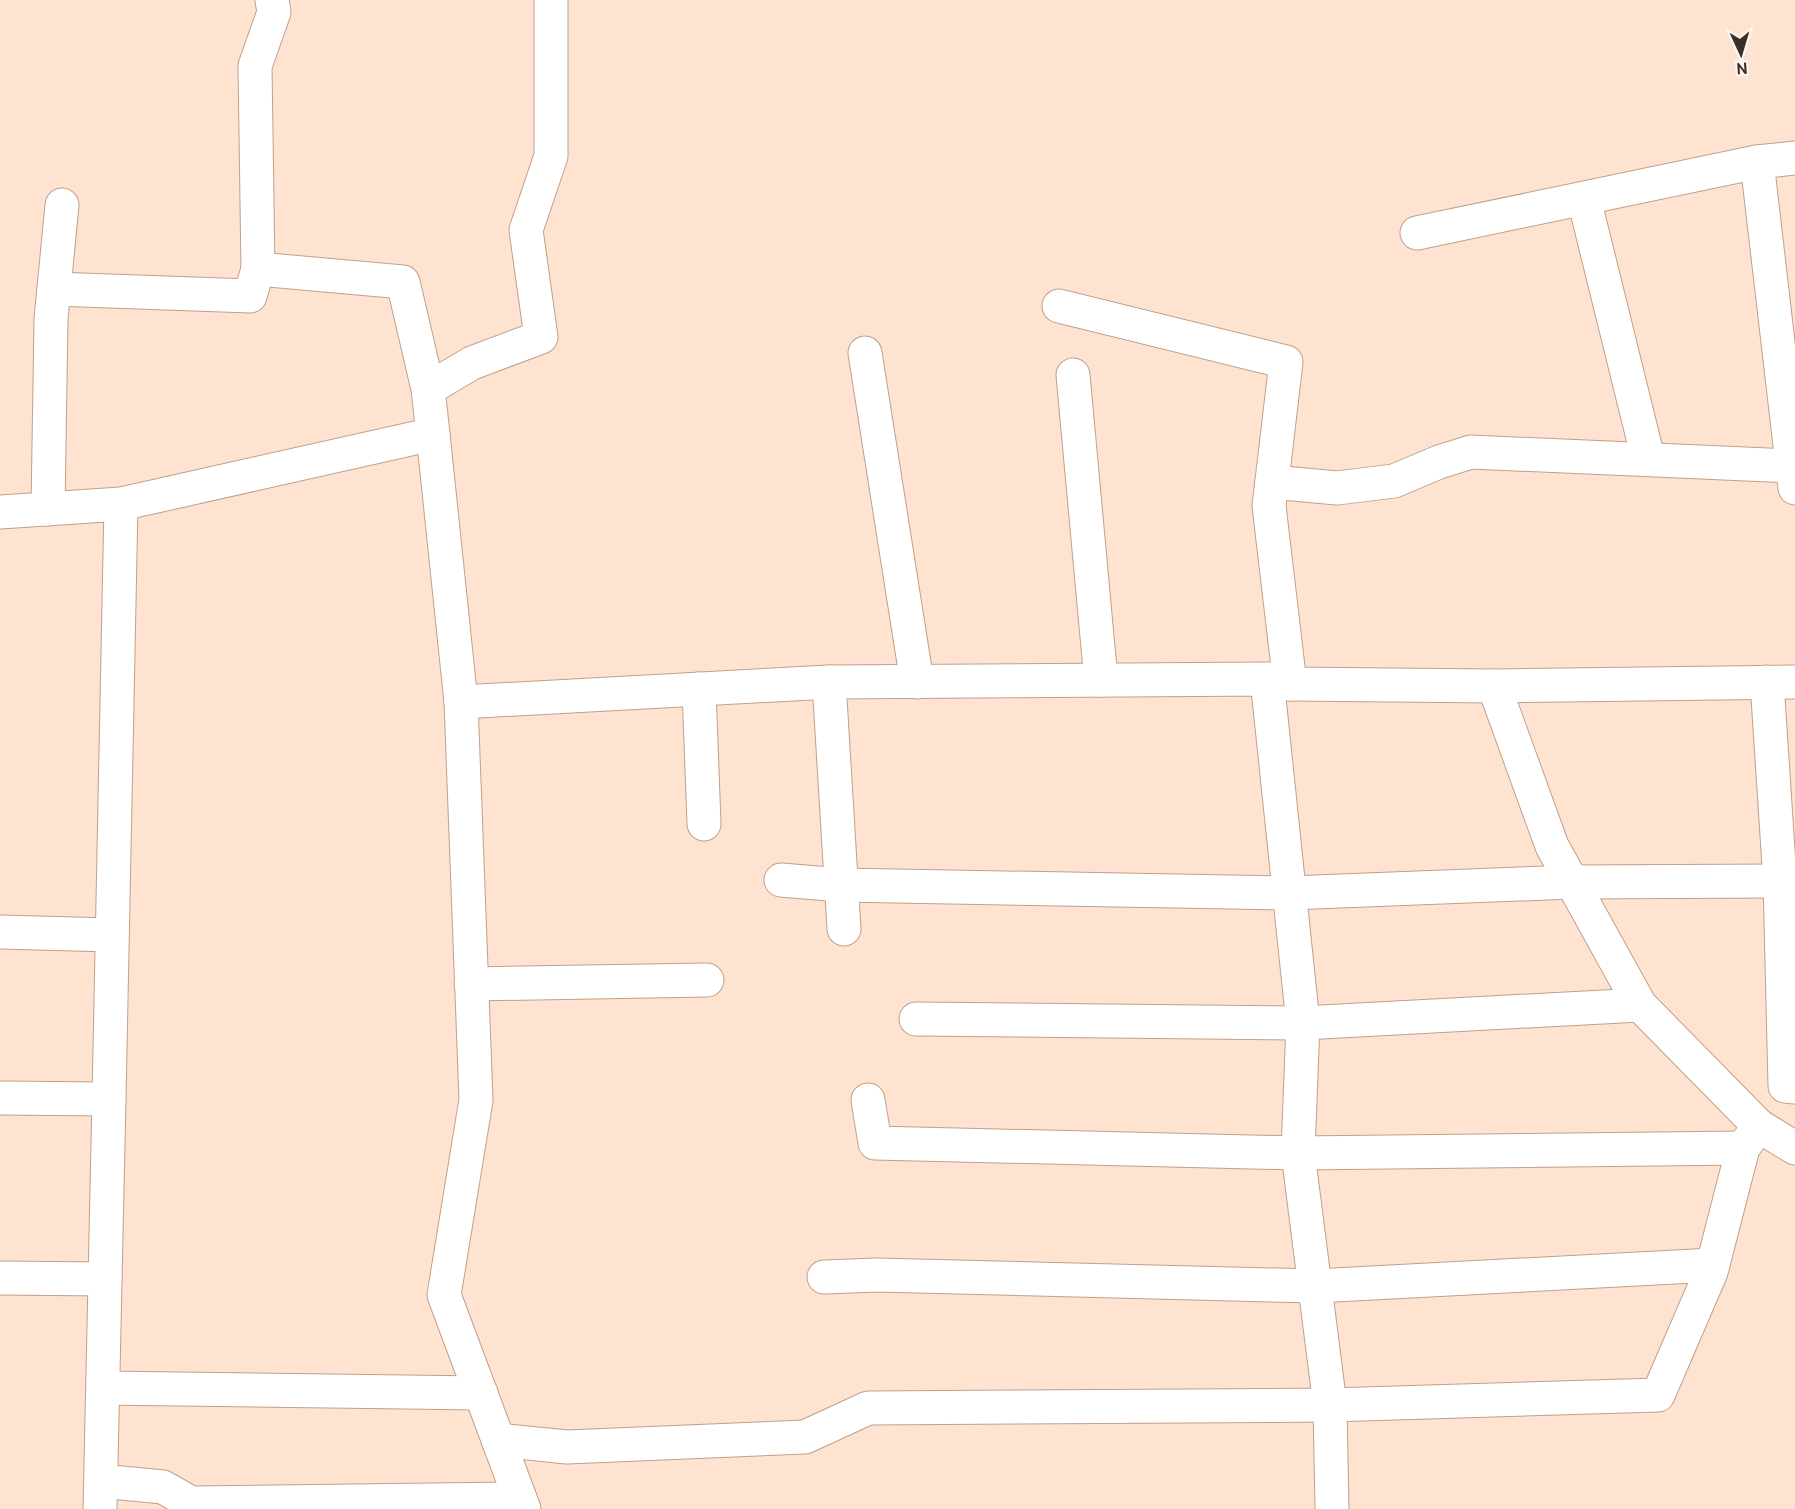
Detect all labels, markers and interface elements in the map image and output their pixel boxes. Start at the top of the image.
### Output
north arrow [1711,24,1771,84]
text: N [1736,59,1748,78]

